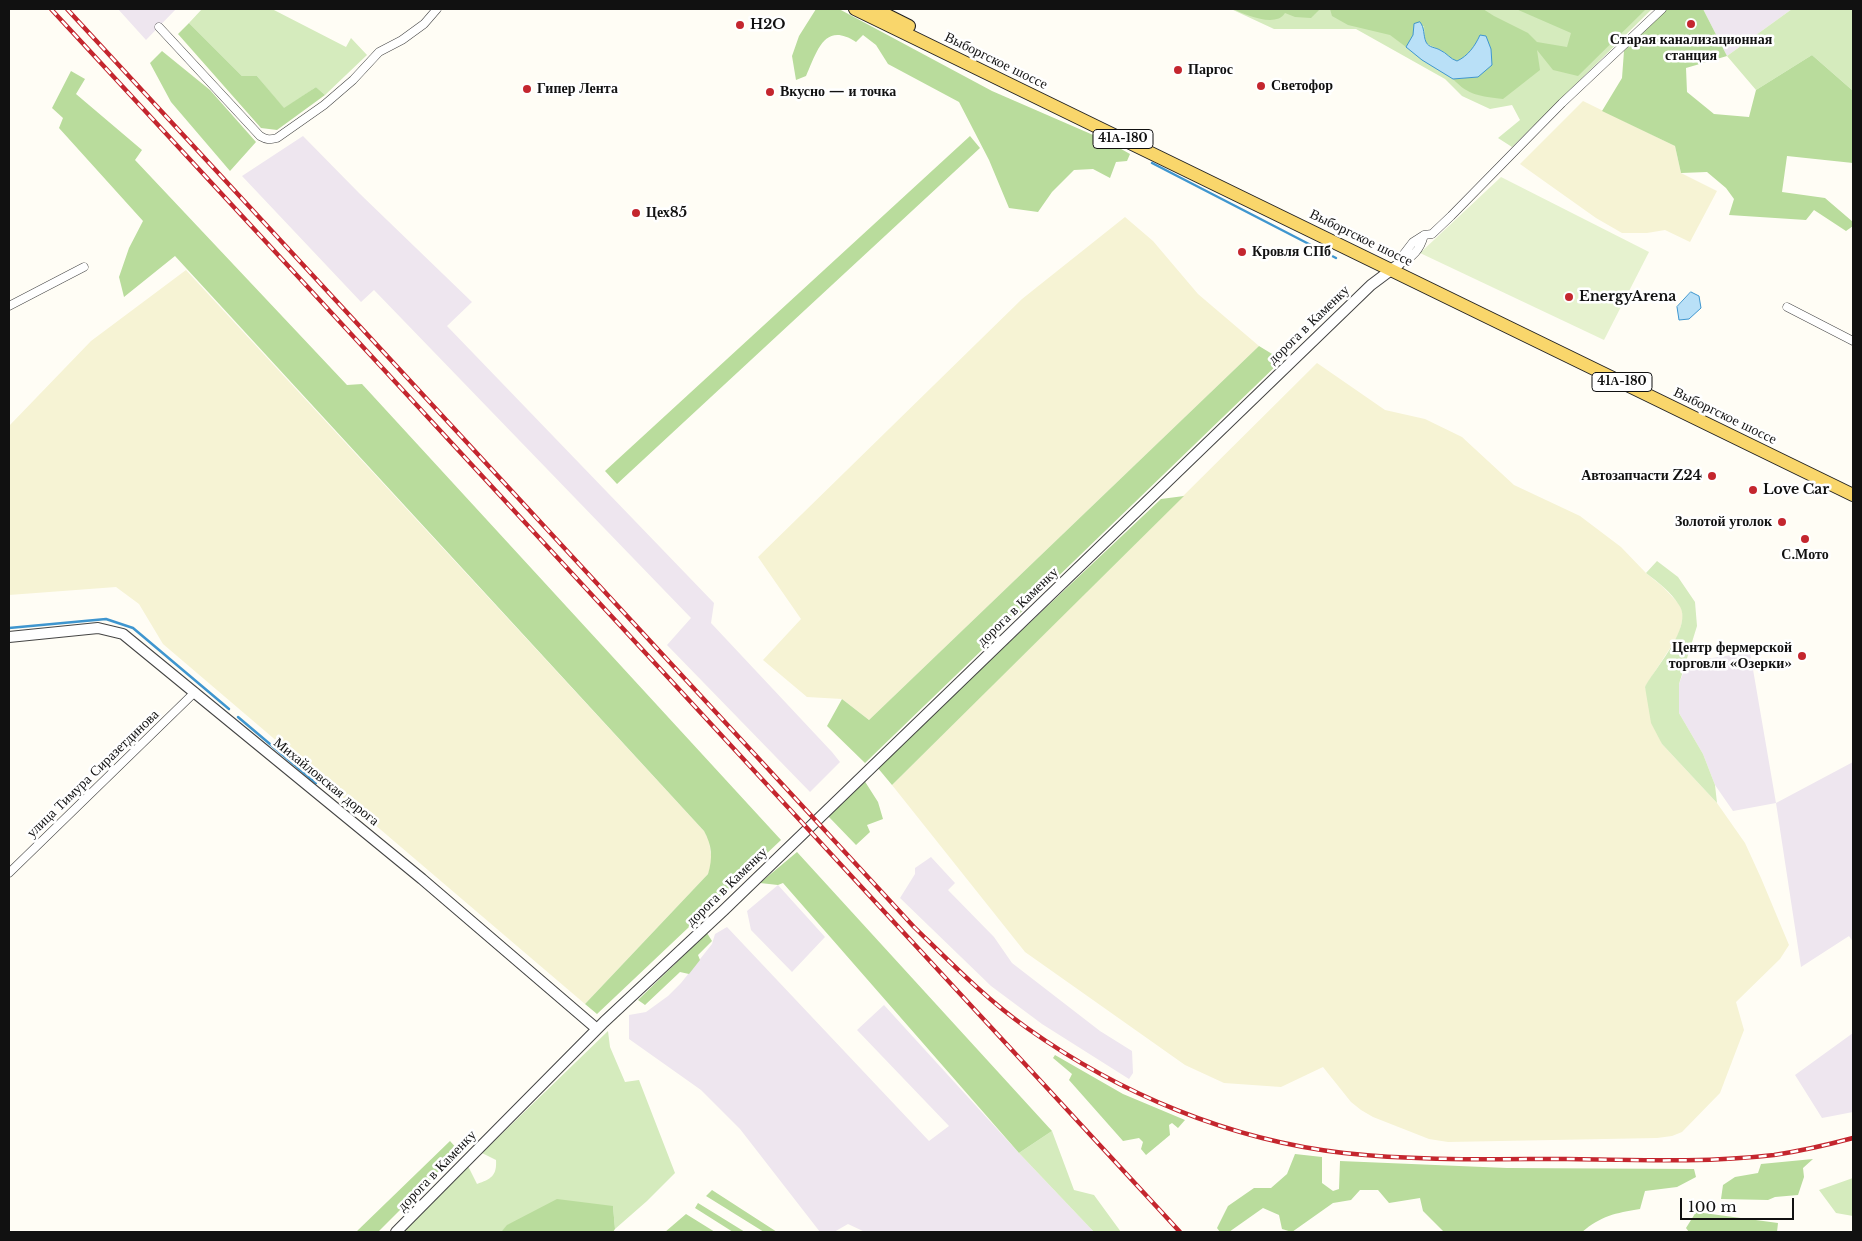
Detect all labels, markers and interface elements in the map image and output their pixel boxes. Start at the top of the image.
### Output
place label: H2O [750,17,786,33]
marker: Старая канализационная станция [1685,18,1697,30]
marker: H2O [734,19,746,31]
street label: Выборгское шоссе [942,29,1050,93]
place label: Старая канализационная станция [1610,32,1772,64]
place label: Паргос [1188,62,1233,78]
marker: Паргос [1172,64,1184,76]
place label: Светофор [1271,78,1333,94]
marker: Светофор [1255,80,1267,92]
place label: Гипер Лента [537,81,618,97]
marker: Гипер Лента [521,83,533,95]
place label: Вкусно — и точка [780,84,896,100]
marker: Вкусно — и точка [764,86,776,98]
road number: 41А-180 [1093,130,1153,148]
place label: Цех85 [646,205,687,221]
street label: Выборгское шоссе [1307,206,1415,270]
marker: Цех85 [630,207,642,219]
place label: Кровля СПб [1252,244,1331,260]
marker: Кровля СПб [1236,246,1248,258]
street label: дорога в Каменку [1265,282,1353,368]
place label: EnergyArena [1579,289,1676,305]
marker: EnergyArena [1563,291,1575,303]
road number: 41А-180 [1592,372,1652,392]
street label: Выборгское шоссе [1671,384,1779,448]
place label: Автозапчасти Z24 [1581,468,1702,484]
marker: Автозапчасти Z24 [1706,470,1718,482]
place label: Love Car [1763,482,1829,498]
marker: Love Car [1747,484,1759,496]
place label: Золотой уголок [1675,514,1772,530]
marker: Золотой уголок [1776,516,1788,528]
marker: С.Мото [1799,533,1811,545]
place label: С.Мото [1781,547,1829,563]
street label: дорога в Каменку [974,564,1062,650]
place label: Центр фермерской торговли «Озерки» [1669,640,1792,672]
marker: Центр фермерской торговли «Озерки» [1796,650,1808,662]
street label: улица Тимура Сиразетдинова [24,707,162,841]
street label: Михайловская дорога [270,734,382,830]
street label: дорога в Каменку [683,844,771,930]
street label: дорога в Каменку [394,1127,480,1215]
scale bar [1682,1188,1796,1220]
text: 100 m [1688,1197,1737,1216]

